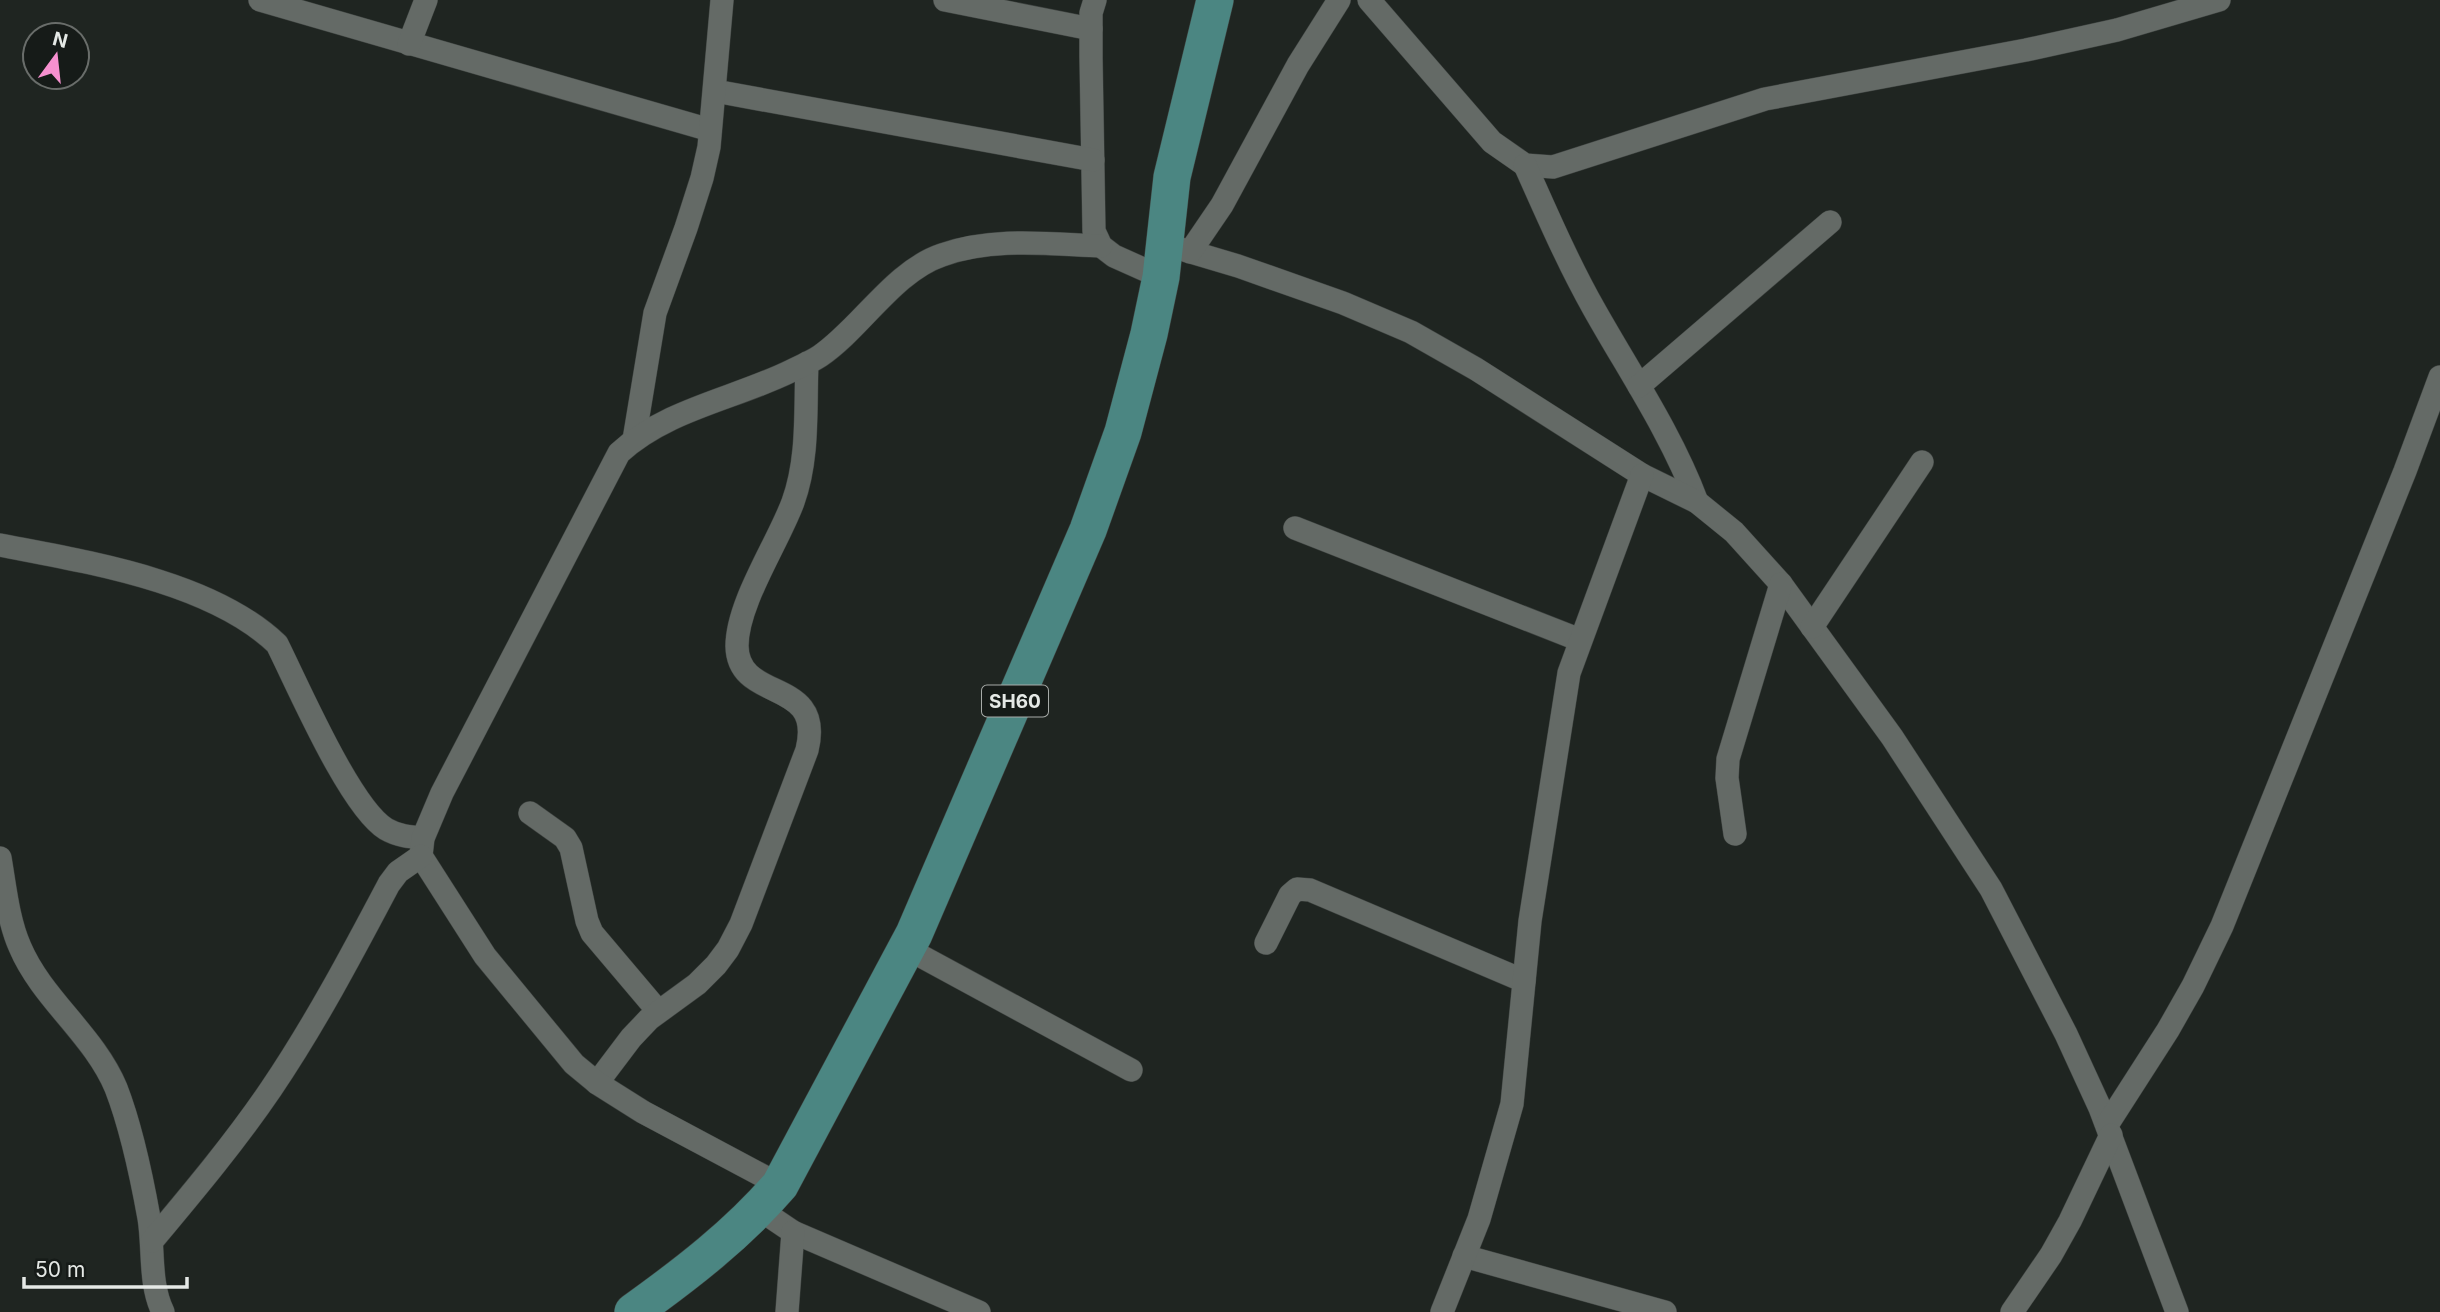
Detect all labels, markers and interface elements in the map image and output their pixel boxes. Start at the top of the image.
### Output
north arrow [21,21,91,91]
text: N [50,27,70,53]
road number: SH60 [982,686,1048,716]
scale bar [24,1246,187,1290]
text: 50 m [35,1257,85,1282]

